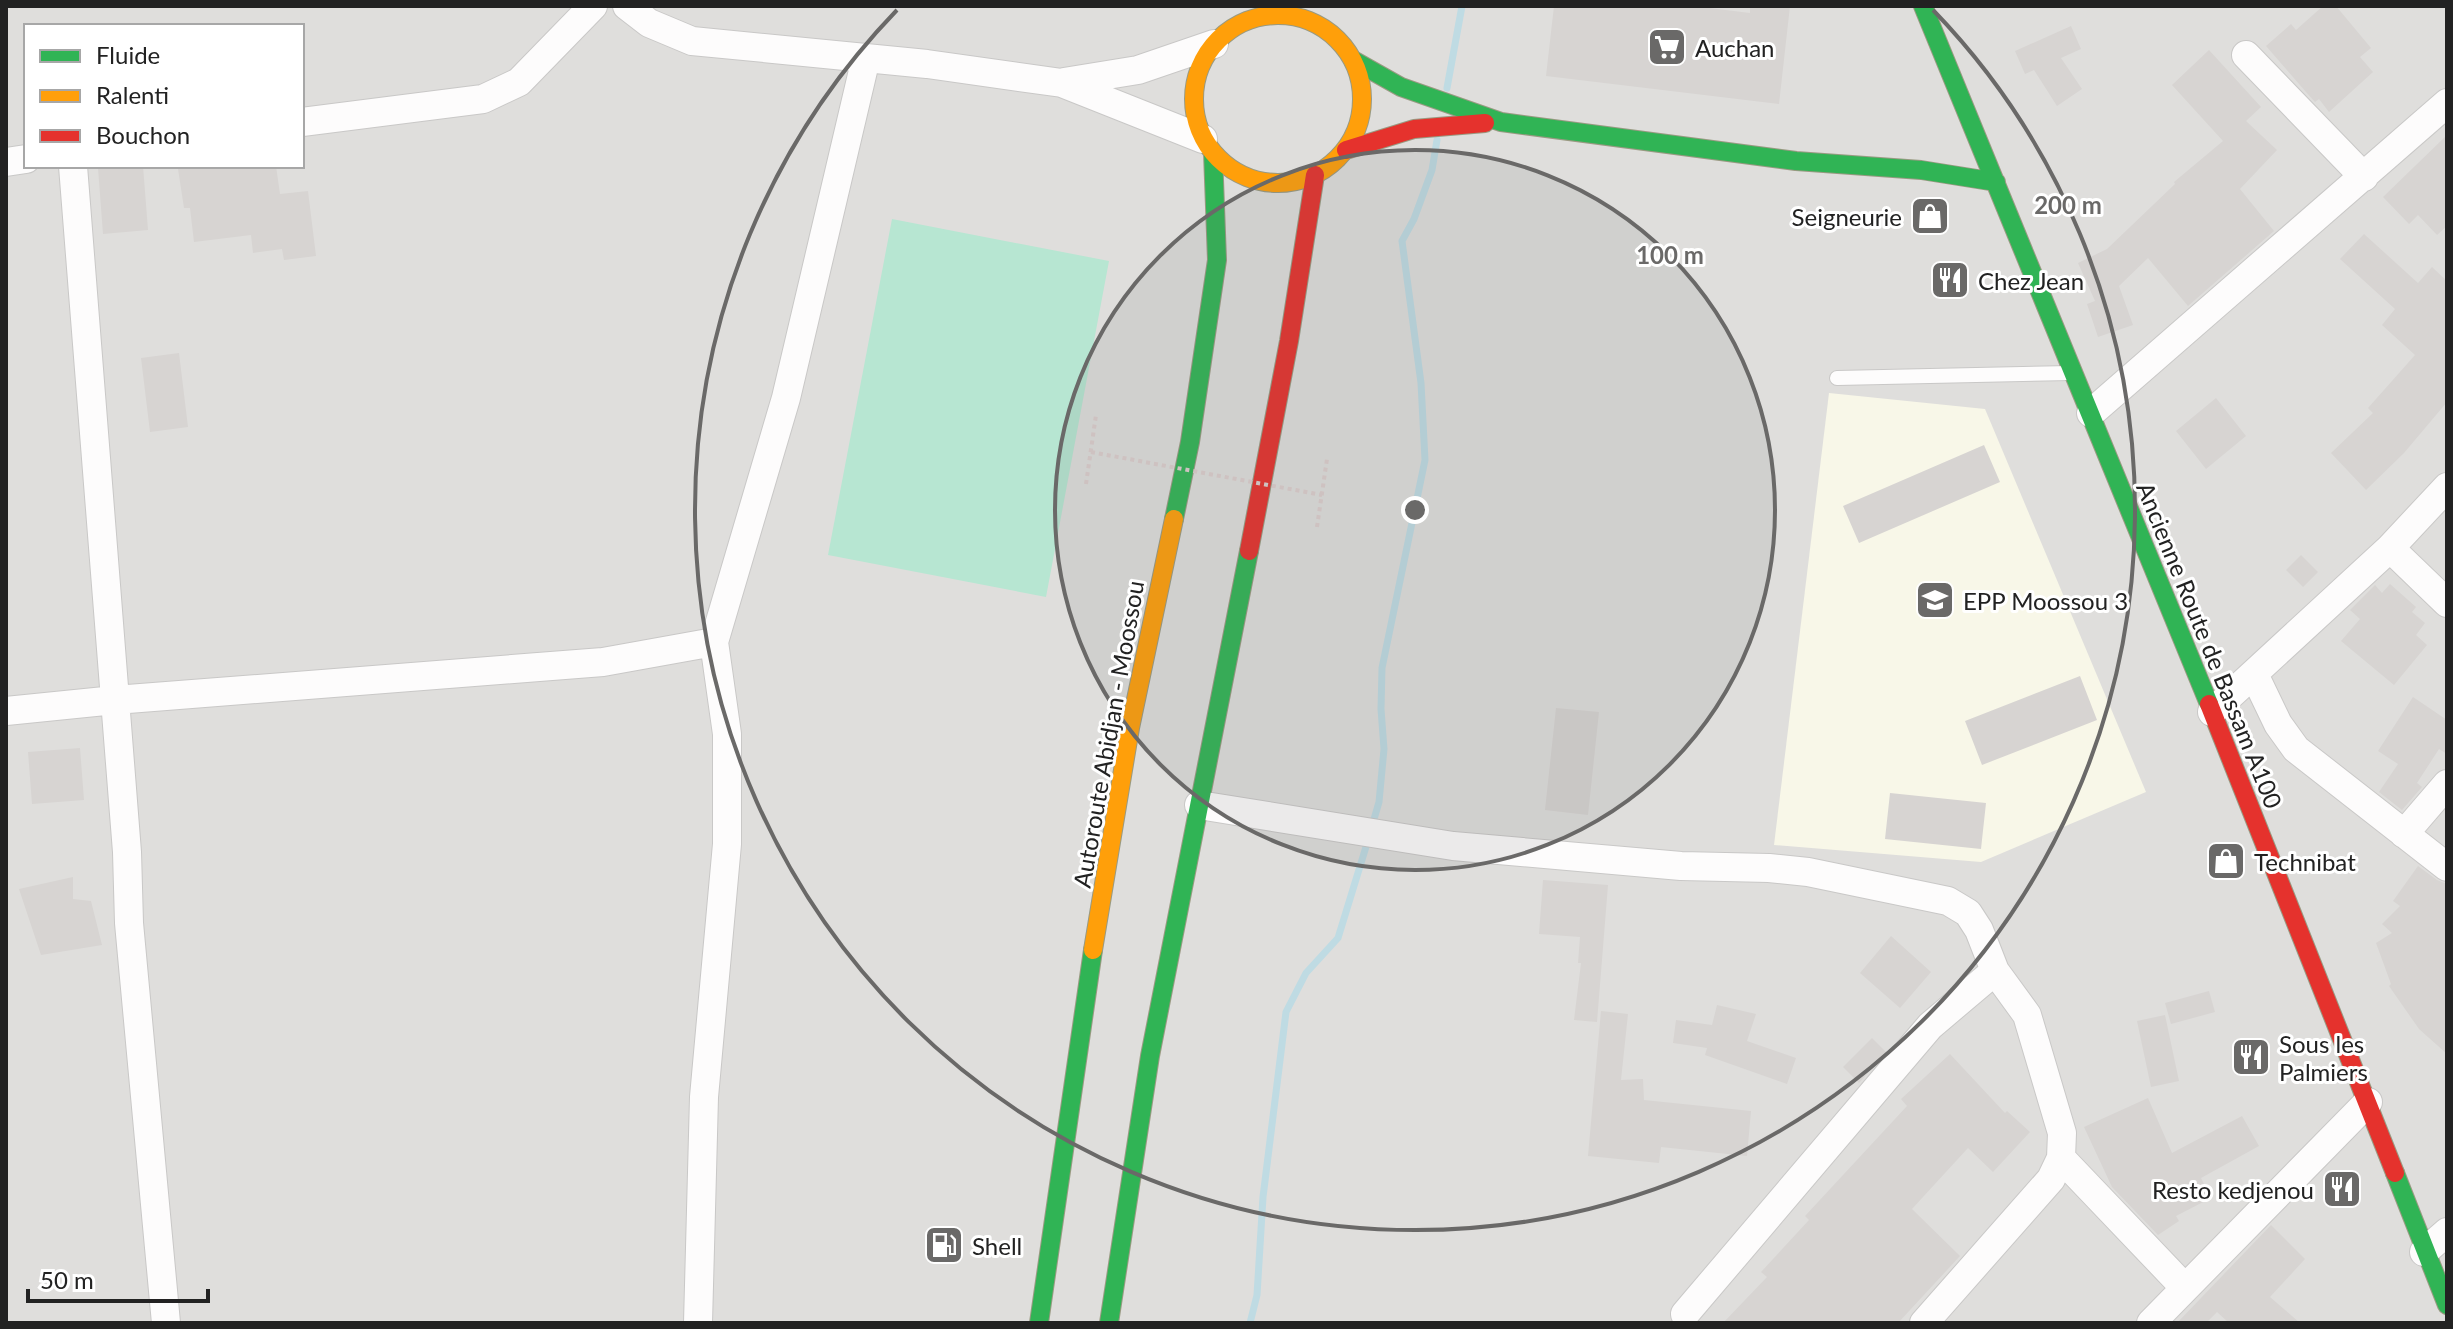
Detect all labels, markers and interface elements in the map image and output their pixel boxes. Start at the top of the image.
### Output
legend [24,24,304,168]
supermarket icon: Auchan [1646,26,1688,68]
place label: Auchan [1695,33,1775,62]
text: Fluide [96,40,160,69]
text: Ralenti [96,80,169,109]
text: Bouchon [96,120,190,149]
text: 200 m [2034,190,2102,219]
shop icon: Seigneurie [1909,195,1951,237]
place label: Seigneurie [1792,202,1902,231]
text: 100 m [1636,240,1704,269]
restaurant icon: Chez Jean [1929,259,1971,301]
place label: Chez Jean [1978,266,2084,295]
street label: Ancienne Route de Bassam A100 [2131,478,2289,812]
centre of rings [1401,496,1429,524]
street label: Autoroute Abidjan - Moossou [1067,578,1149,890]
school or university icon: EPP Moossou 3 [1914,579,1956,621]
place label: EPP Moossou 3 [1963,586,2128,615]
shop icon: Technibat [2205,840,2247,882]
place label: Technibat [2254,847,2356,876]
place label: Sous les Palmiers [2279,1029,2368,1086]
restaurant icon: Sous les Palmiers [2230,1036,2272,1078]
restaurant icon: Resto kedjenou [2321,1168,2363,1210]
place label: Resto kedjenou [2152,1175,2314,1204]
fuel station icon: Shell [923,1224,965,1266]
place label: Shell [972,1231,1022,1260]
scale bar [28,1253,208,1303]
text: 50 m [40,1265,94,1294]

